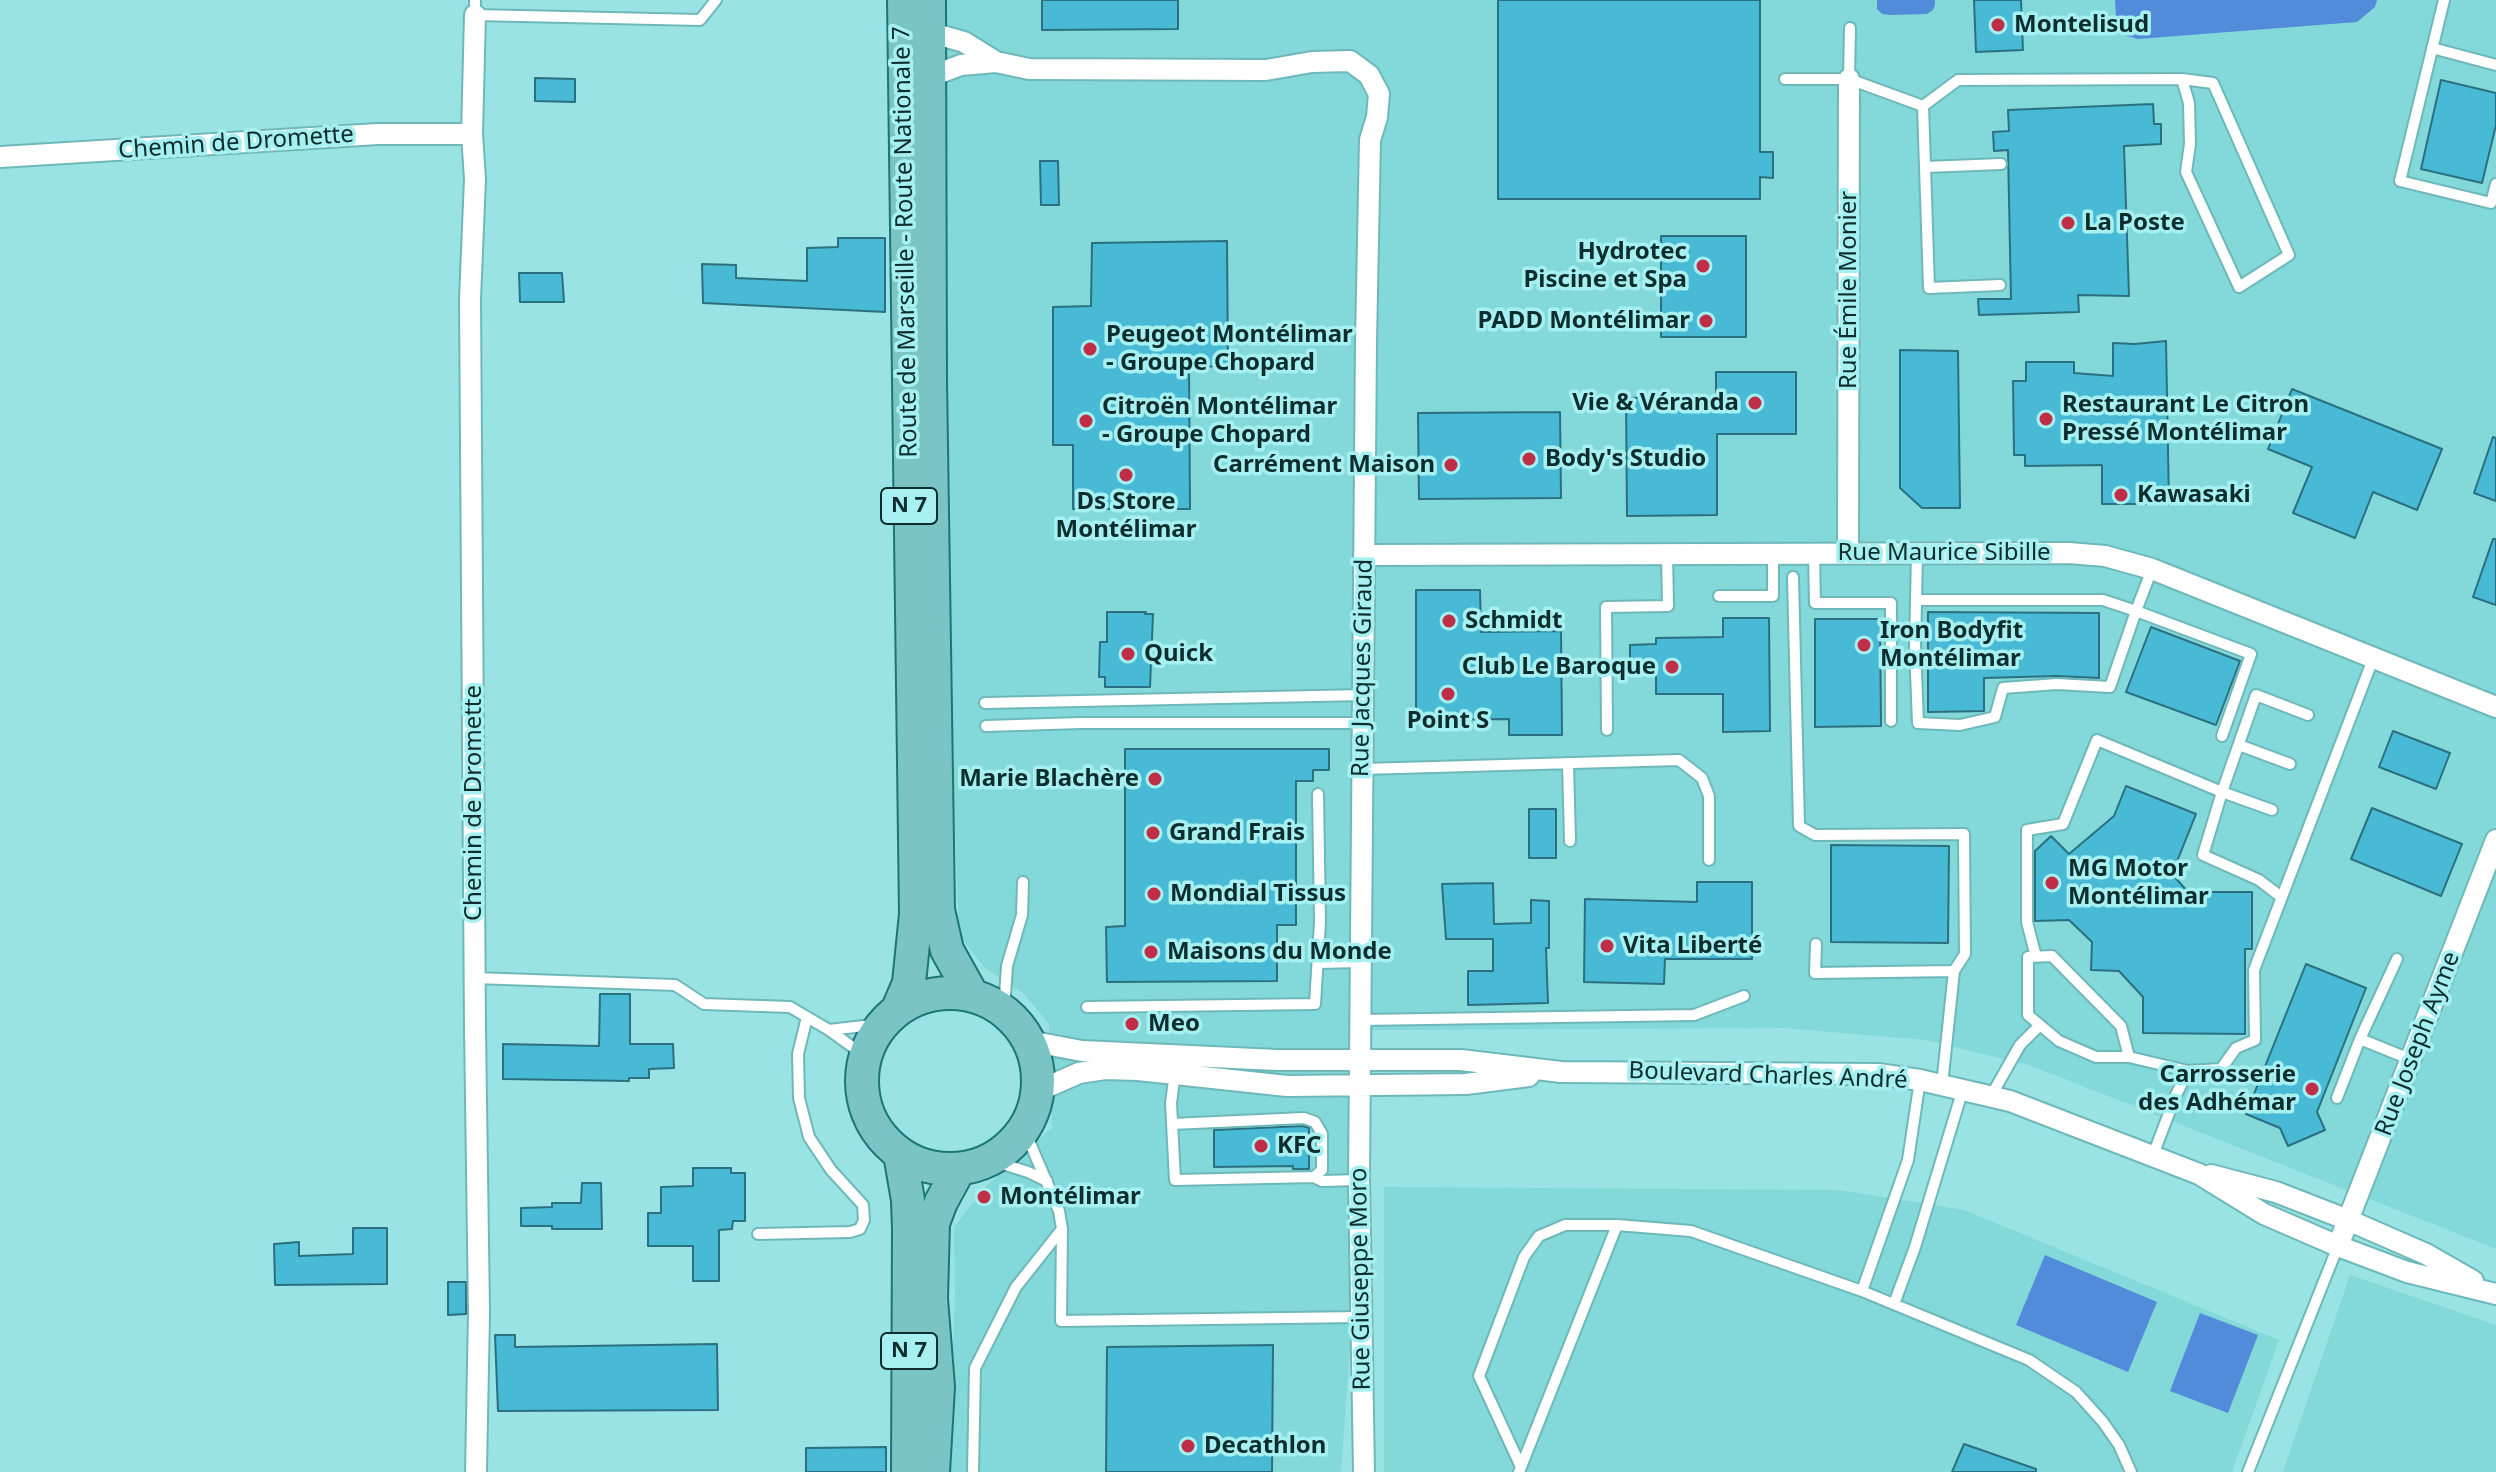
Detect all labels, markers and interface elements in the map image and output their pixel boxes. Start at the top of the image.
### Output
place label: Montelisud [2014,11,2149,39]
marker: Montelisud [1989,16,2007,34]
street label: Route de Marseille - Route Nationale 7 [888,26,924,458]
street label: Chemin de Dromette [117,120,355,166]
street label: Rue Émile Monier [1835,191,1863,389]
place label: La Poste [2084,209,2185,237]
marker: La Poste [2059,214,2077,232]
place label: Hydrotec Piscine et Spa [1523,238,1687,294]
marker: Hydrotec Piscine et Spa [1694,257,1712,275]
place label: PADD Montélimar [1478,307,1690,335]
marker: PADD Montélimar [1697,312,1715,330]
place label: Peugeot Montélimar - Groupe Chopard [1106,321,1353,377]
marker: Peugeot Montélimar - Groupe Chopard [1081,340,1099,358]
place label: Vie & Véranda [1572,389,1739,417]
place label: Restaurant Le Citron Pressé Montélimar [2062,391,2309,447]
place label: Citroën Montélimar - Groupe Chopard [1102,393,1337,449]
marker: Vie & Véranda [1746,394,1764,412]
marker: Restaurant Le Citron Pressé Montélimar [2037,410,2055,428]
marker: Citroën Montélimar - Groupe Chopard [1077,412,1095,430]
place label: Body's Studio [1545,445,1706,473]
marker: Body's Studio [1520,450,1538,468]
place label: Carrément Maison [1213,451,1435,479]
marker: Carrément Maison [1442,456,1460,474]
marker: Ds Store Montélimar [1117,466,1135,484]
place label: Kawasaki [2137,481,2251,509]
marker: Kawasaki [2112,486,2130,504]
road number: N 7 [881,488,937,524]
place label: Ds Store Montélimar [1056,488,1196,544]
street label: Rue Maurice Sibille [1837,539,2051,567]
street label: Rue Jacques Giraud [1347,559,1379,777]
place label: Schmidt [1465,607,1562,635]
marker: Schmidt [1440,612,1458,630]
place label: Iron Bodyfit Montélimar [1880,617,2023,673]
marker: Iron Bodyfit Montélimar [1855,636,1873,654]
place label: Quick [1144,640,1213,668]
marker: Quick [1119,645,1137,663]
place label: Club Le Baroque [1462,653,1656,681]
marker: Club Le Baroque [1663,658,1681,676]
street label: Chemin de Dromette [460,685,488,921]
marker: Point S [1439,685,1457,703]
place label: Point S [1407,707,1489,735]
place label: Marie Blachère [959,765,1139,793]
marker: Marie Blachère [1146,770,1164,788]
place label: Grand Frais [1169,819,1305,847]
marker: Grand Frais [1144,824,1162,842]
place label: MG Motor Montélimar [2068,855,2209,911]
marker: MG Motor Montélimar [2043,874,2061,892]
place label: Mondial Tissus [1170,880,1346,908]
marker: Mondial Tissus [1145,885,1163,903]
place label: Vita Liberté [1623,932,1762,960]
marker: Vita Liberté [1598,937,1616,955]
place label: Maisons du Monde [1167,938,1392,966]
marker: Maisons du Monde [1142,943,1160,961]
street label: Rue Joseph Ayme [2370,948,2466,1140]
place label: Meo [1148,1010,1200,1038]
marker: Meo [1123,1015,1141,1033]
street label: Boulevard Charles André [1628,1057,1908,1095]
place label: Carrosserie des Adhémar [2138,1061,2296,1117]
marker: Carrosserie des Adhémar [2303,1080,2321,1098]
place label: KFC [1277,1132,1322,1160]
marker: KFC [1252,1137,1270,1155]
street label: Rue Giuseppe Moro [1345,1167,1377,1391]
place label: Montélimar [1000,1183,1141,1211]
marker: Montélimar [975,1188,993,1206]
road number: N 7 [881,1333,937,1369]
place label: Decathlon [1204,1432,1326,1460]
marker: Decathlon [1179,1437,1197,1455]

